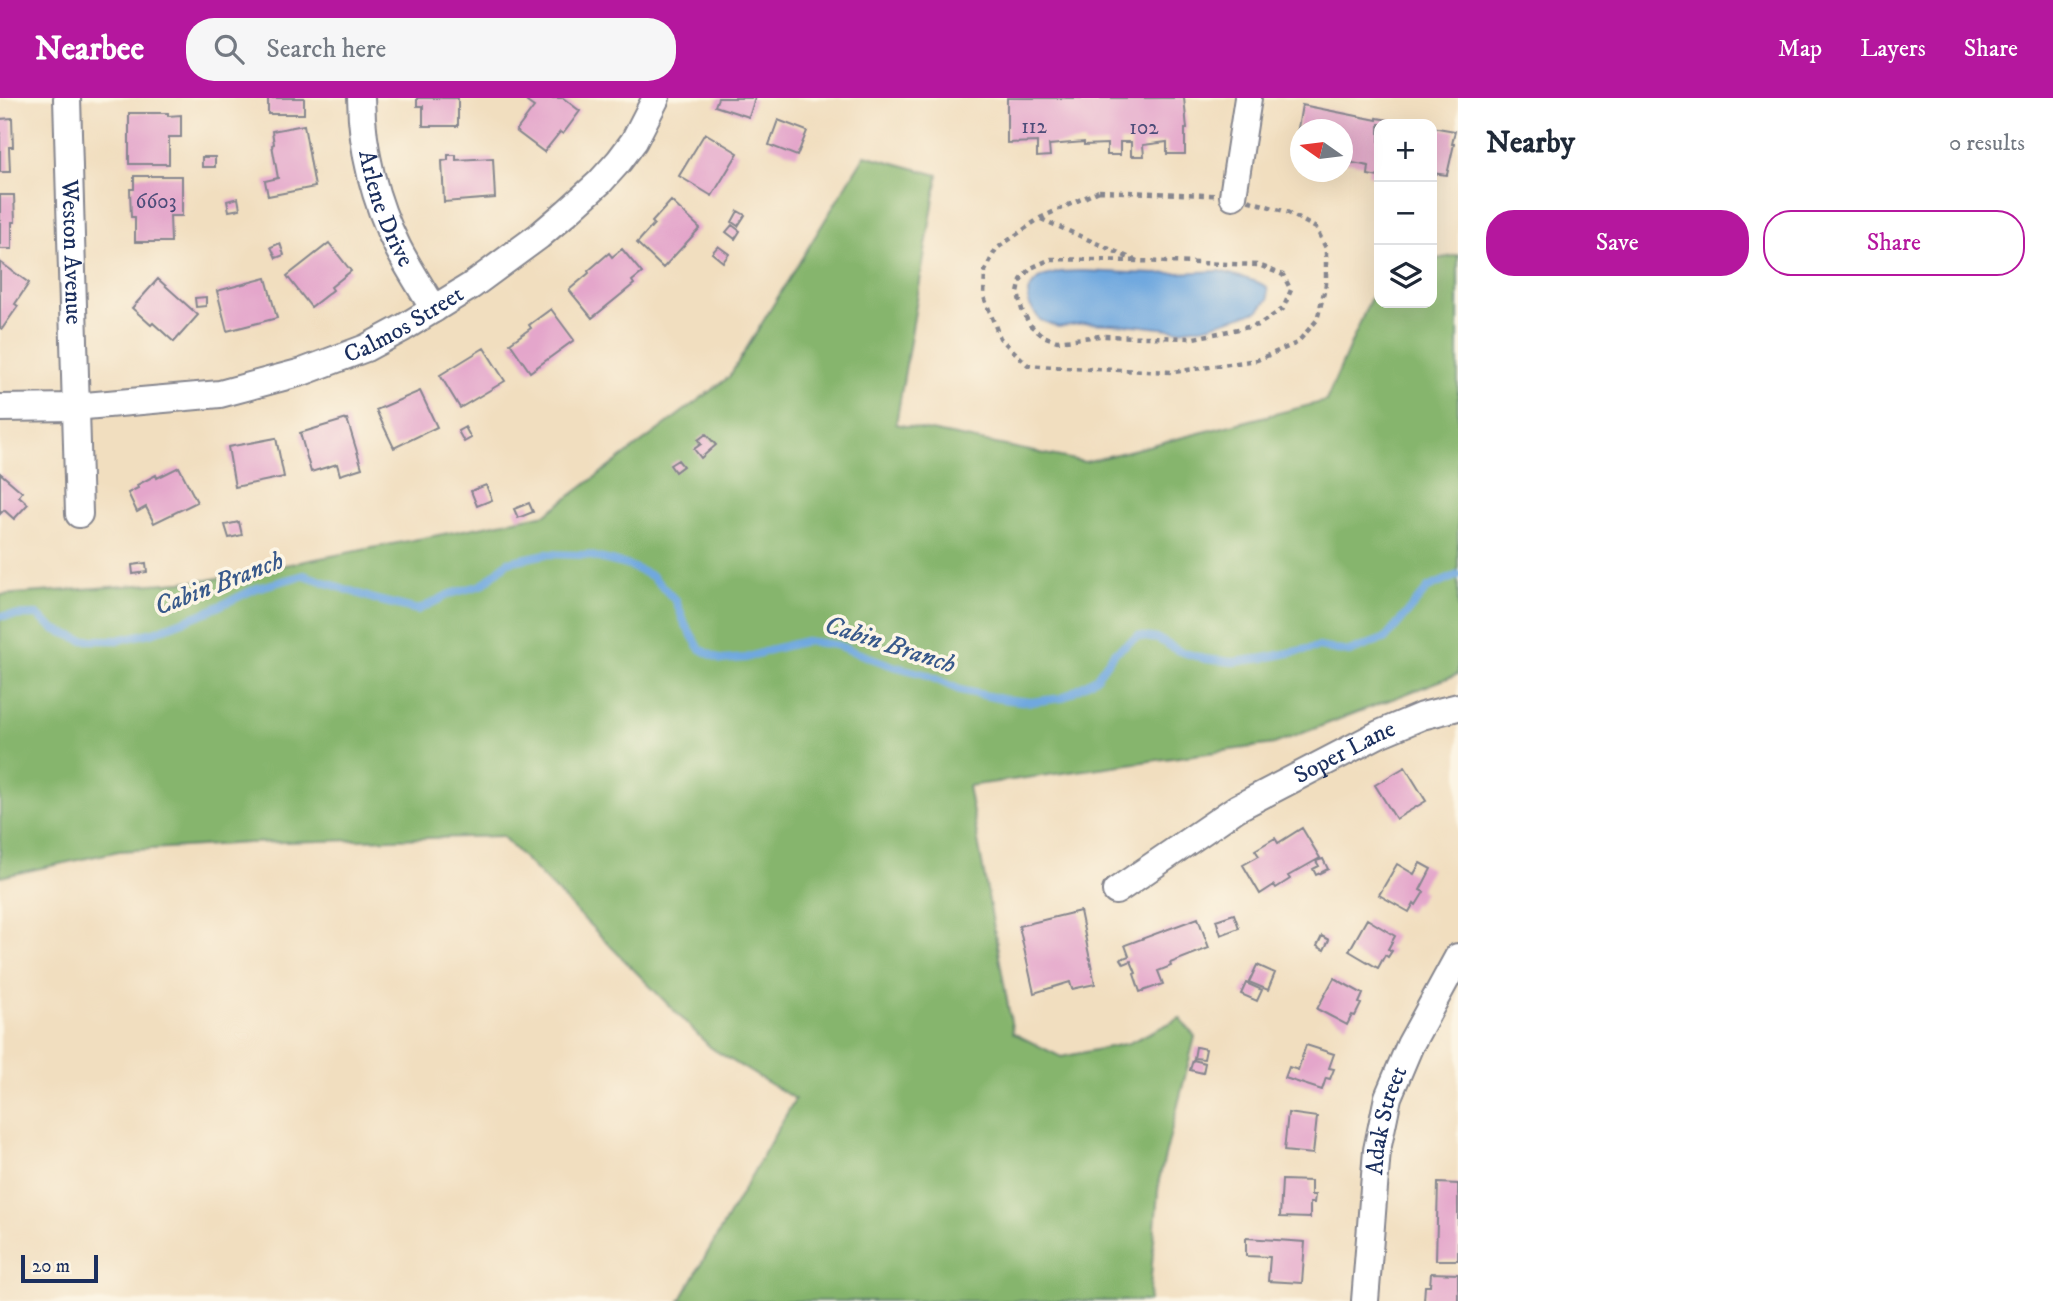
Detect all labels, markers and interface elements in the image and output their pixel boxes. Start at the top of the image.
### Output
search box [186,18,676,81]
text: Nearbee [35,29,144,70]
icon: search [210,30,248,68]
text: Search here [266,33,386,66]
text: Map [1778,34,1822,64]
text: Layers [1860,34,1926,64]
text: Share [1964,34,2018,64]
house number: 112 [1021,114,1048,140]
house number: 102 [1129,115,1159,141]
north arrow [1290,119,1353,182]
map controls [1374,119,1437,308]
button: + [1374,119,1437,182]
text: Nearby [1486,125,1575,162]
text: 0 results [1949,129,2025,158]
street label: Arlene Drive [351,148,420,272]
street label: Weston Avenue [54,178,89,325]
button: − [1374,182,1437,245]
house number: 6603 [136,189,177,215]
button: Save [1486,210,1749,276]
button: Share [1763,210,2025,276]
button: layers [1374,245,1437,308]
street label: Calmos Street [340,279,470,370]
water label: Cabin Branch [150,544,289,624]
water label: Cabin Branch [820,608,960,682]
street label: Soper Lane [1289,714,1400,791]
street label: Adak Street [1360,1061,1414,1176]
scale bar [21,1252,98,1284]
text: 20 m [32,1255,70,1278]

